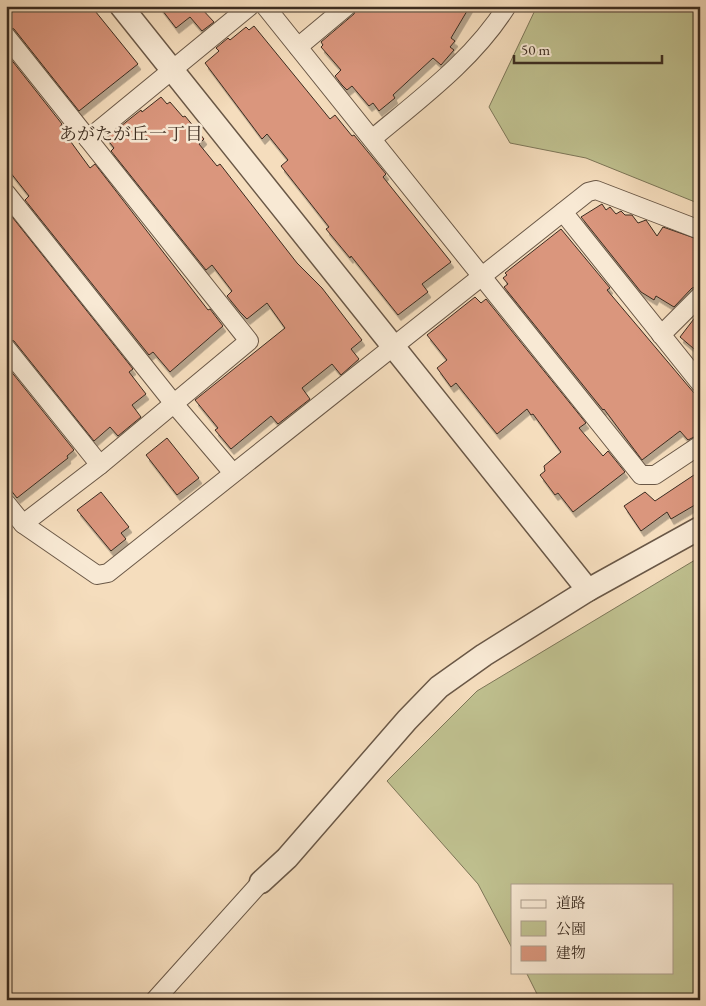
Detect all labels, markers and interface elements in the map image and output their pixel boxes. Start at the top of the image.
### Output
scale bar [514,32,661,64]
text: 50 m [521,40,550,59]
district label: あがたが丘一丁目 [59,122,203,145]
legend [511,884,674,974]
text: 道路 [556,893,586,912]
text: 公園 [556,919,586,938]
text: 建物 [556,943,586,962]

